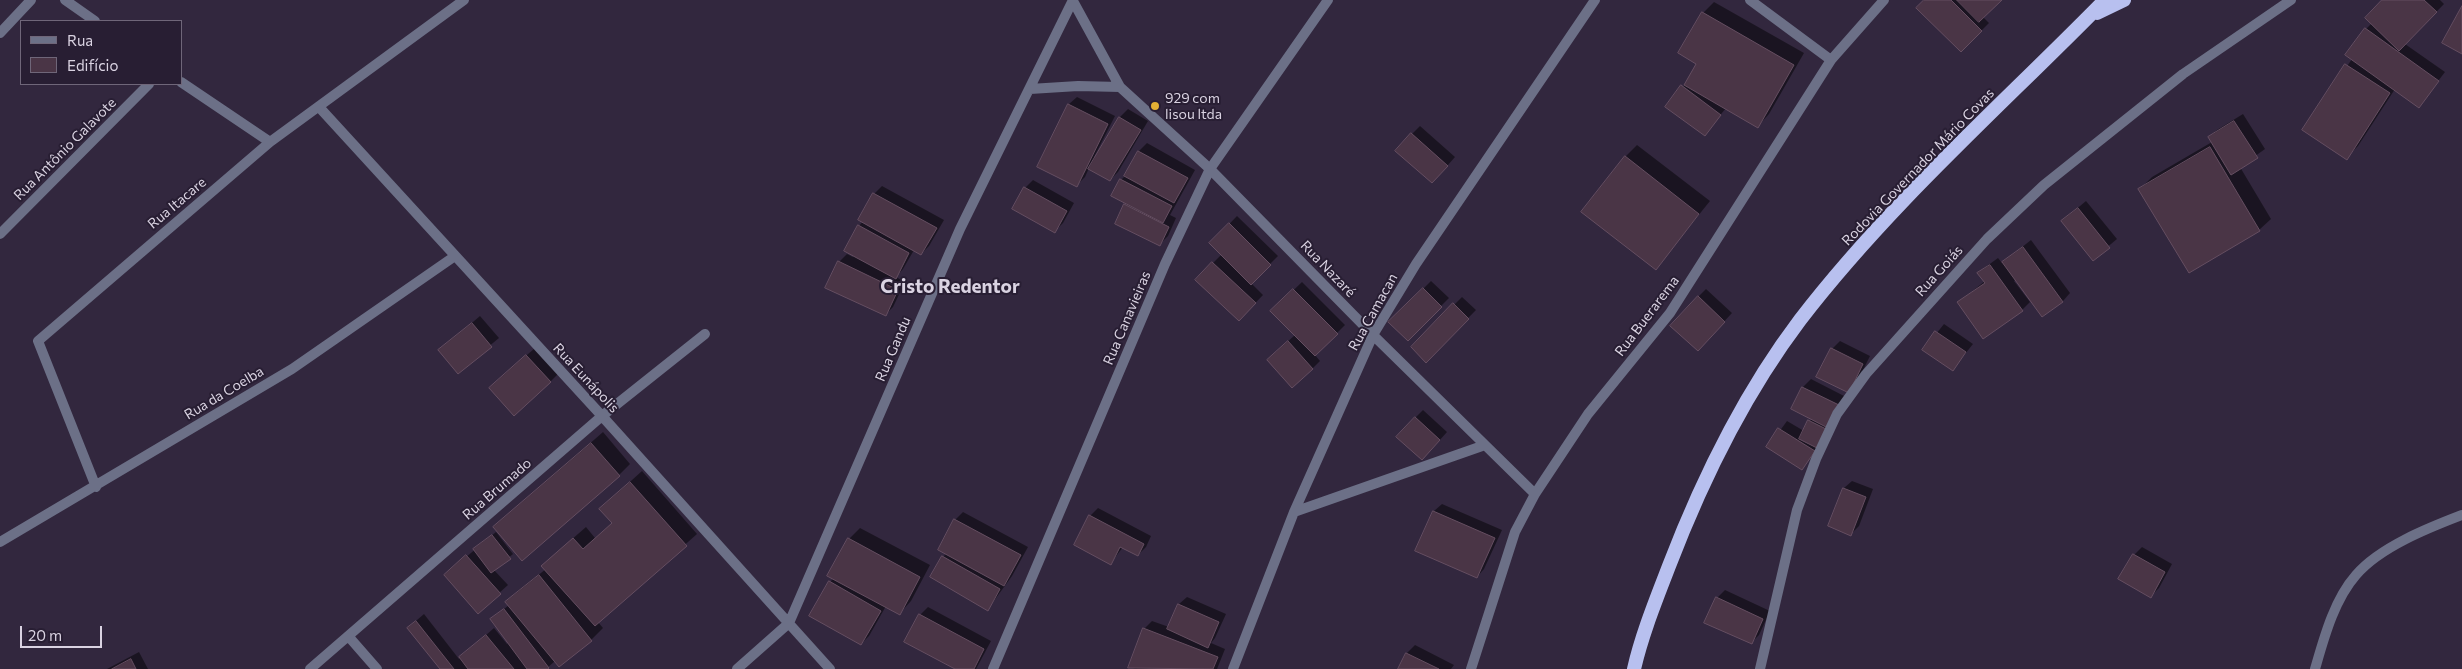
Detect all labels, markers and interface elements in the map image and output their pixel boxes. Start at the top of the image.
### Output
legend [20,20,182,85]
text: Rua [67,31,93,49]
text: Edifício [67,56,118,74]
street label: Rodovia Governador Mário Covas [1838,85,1998,249]
place label: 929 com lisou ltda [1165,90,1222,122]
street label: Rua Antônio Galavote [10,94,120,204]
marker: 929 com lisou ltda [1149,100,1161,112]
street label: Rua Itacare [144,174,210,232]
street label: Rua Nazaré [1297,237,1359,301]
street label: Rua Goiás [1912,242,1966,300]
street label: Rua Canavieiras [1100,269,1154,367]
street label: Rua Camacan [1345,270,1401,354]
street label: Rua Buerarema [1611,272,1683,360]
district label: Cristo Redentor [880,276,1020,298]
street label: Rua Gandu [872,314,914,384]
street label: Rua Eunápolis [550,340,622,416]
street label: Rua da Coelba [181,363,267,423]
street label: Rua Brumado [459,455,535,523]
scale bar [22,616,105,648]
text: 20 m [28,626,62,644]

